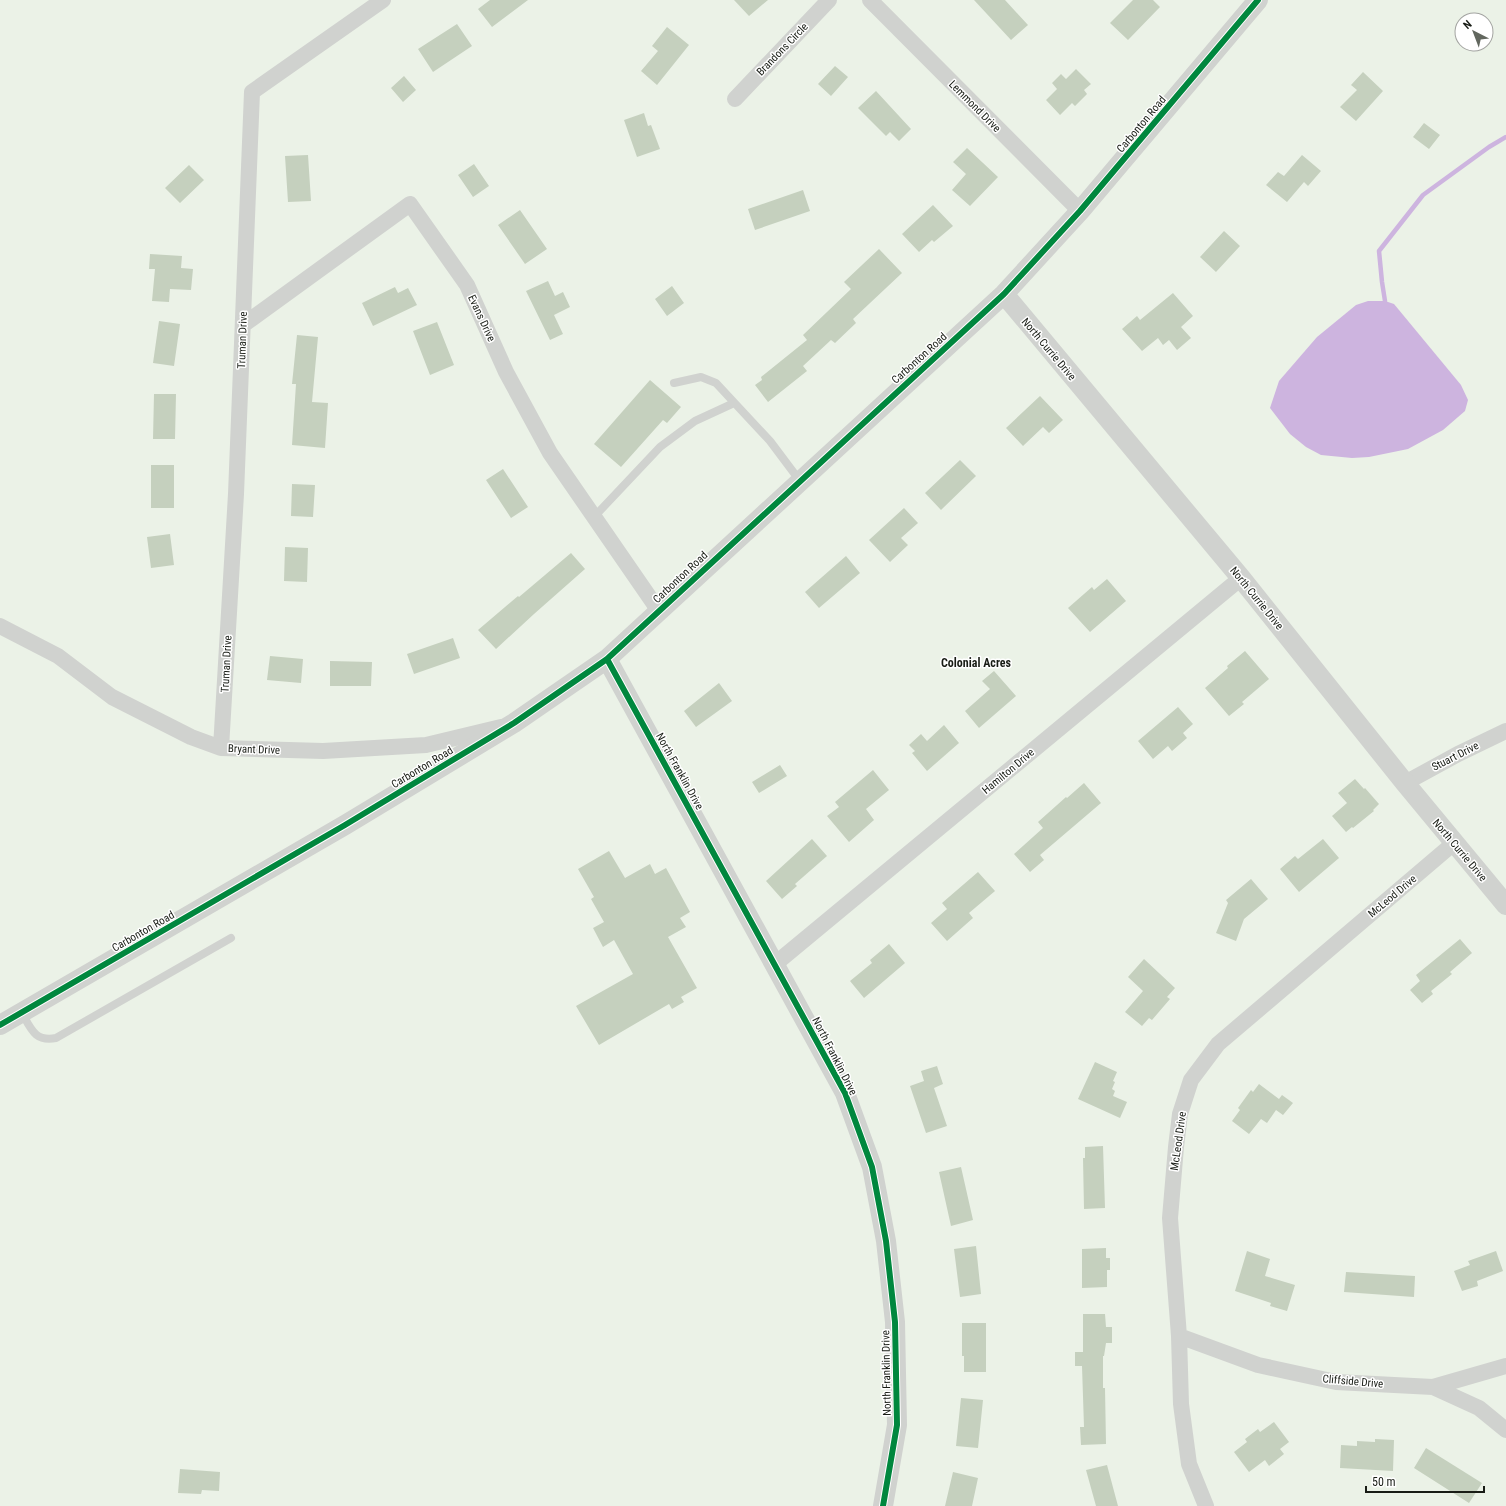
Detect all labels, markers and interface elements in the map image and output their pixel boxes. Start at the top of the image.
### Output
north arrow [1454,12,1494,52]
text: N [1461,18,1475,32]
street label: Brandons Circle [754,20,811,78]
street label: Lemmond Drive [946,78,1003,135]
street label: Carbonton Road [1114,93,1169,155]
street label: Evans Drive [465,293,498,344]
street label: Truman Drive [235,311,250,369]
street label: North Currie Drive [1019,315,1078,383]
street label: Carbonton Road [889,330,950,387]
street label: Carbonton Road [650,549,710,606]
street label: North Currie Drive [1227,564,1286,633]
street label: Truman Drive [219,635,234,693]
district label: Colonial Acres [941,656,1012,670]
street label: North Franklin Drive [653,731,706,812]
street label: Stuart Drive [1430,739,1481,774]
street label: Bryant Drive [228,742,280,757]
street label: Carbonton Road [389,744,455,791]
street label: Hamilton Drive [980,746,1037,797]
street label: North Currie Drive [1430,816,1489,884]
street label: McLeod Drive [1365,872,1419,920]
street label: Carbonton Road [110,908,177,954]
street label: North Franklin Drive [809,1015,860,1097]
street label: McLeod Drive [1168,1111,1189,1171]
street label: North Franklin Drive [879,1330,894,1416]
street label: Cliffside Drive [1322,1372,1384,1391]
scale bar [1366,1468,1484,1494]
text: 50 m [1372,1475,1396,1489]

